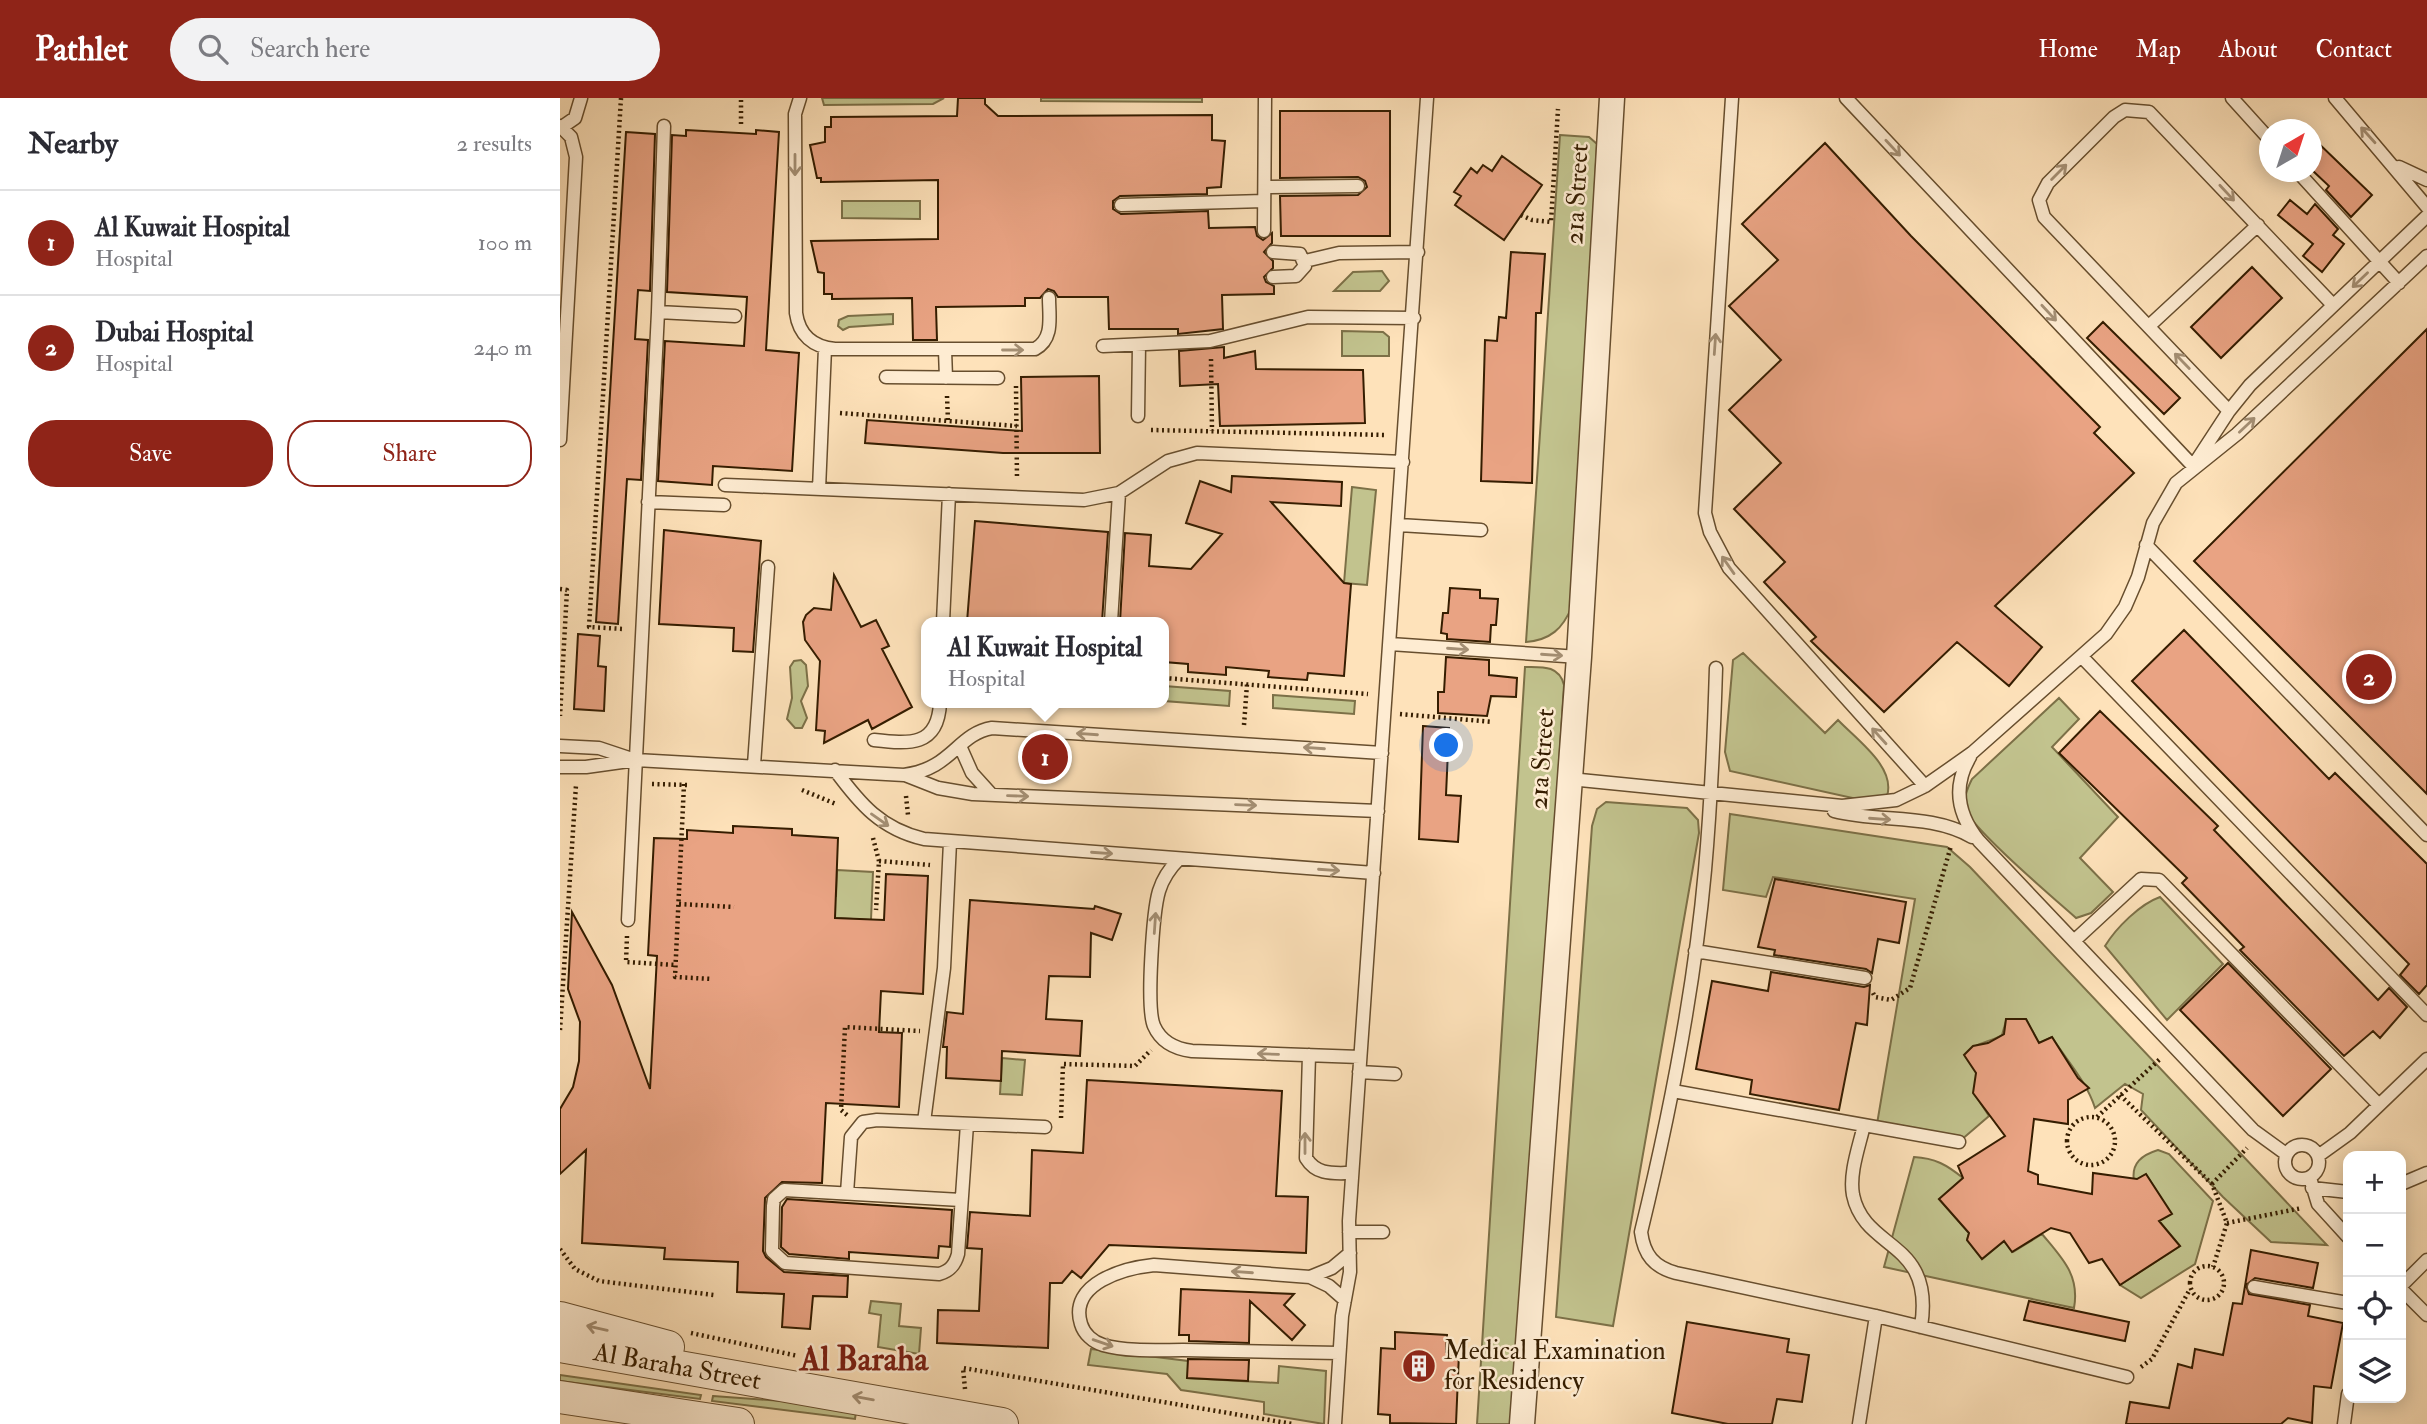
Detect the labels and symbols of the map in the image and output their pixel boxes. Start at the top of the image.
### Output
north arrow [2259,119,2322,182]
one-way arrow [2360,127,2376,145]
one-way arrow [1885,139,1901,157]
street label: 21a Street [1558,143,1596,245]
one-way arrow [788,153,802,176]
one-way arrow [2050,164,2067,181]
one-way arrow [2218,184,2235,201]
one-way arrow [2352,271,2369,288]
one-way arrow [2040,304,2057,322]
one-way arrow [1709,333,1722,356]
one-way arrow [1002,343,1025,357]
one-way arrow [2173,353,2190,370]
one-way arrow [2238,417,2256,433]
one-way arrow [1721,556,1735,575]
one-way arrow [1446,643,1469,656]
one-way arrow [1541,649,1563,662]
pin: 2 [2346,651,2392,703]
street label: 21a Street [1523,707,1561,811]
one-way arrow [1076,727,1099,740]
one-way arrow [1871,727,1887,745]
your location [1429,728,1463,762]
pin: 1 [1022,731,1068,783]
one-way arrow [1303,742,1326,755]
one-way arrow [1007,789,1030,802]
one-way arrow [1234,799,1257,812]
one-way arrow [870,813,889,827]
one-way arrow [1868,813,1891,826]
one-way arrow [1091,847,1113,860]
one-way arrow [1317,864,1340,877]
one-way arrow [1149,912,1162,935]
one-way arrow [1257,1047,1280,1060]
one-way arrow [1298,1131,1312,1154]
one-way arrow [1231,1265,1254,1278]
one-way arrow [586,1320,609,1334]
place label: Medical Examination for Residency [1444,1335,1666,1397]
street label: Al Baraha Street [590,1336,763,1397]
one-way arrow [1092,1338,1114,1350]
district label: Al Baraha [798,1339,930,1380]
building icon: Medical Examination for Residency [1400,1347,1438,1385]
one-way arrow [852,1391,875,1404]

